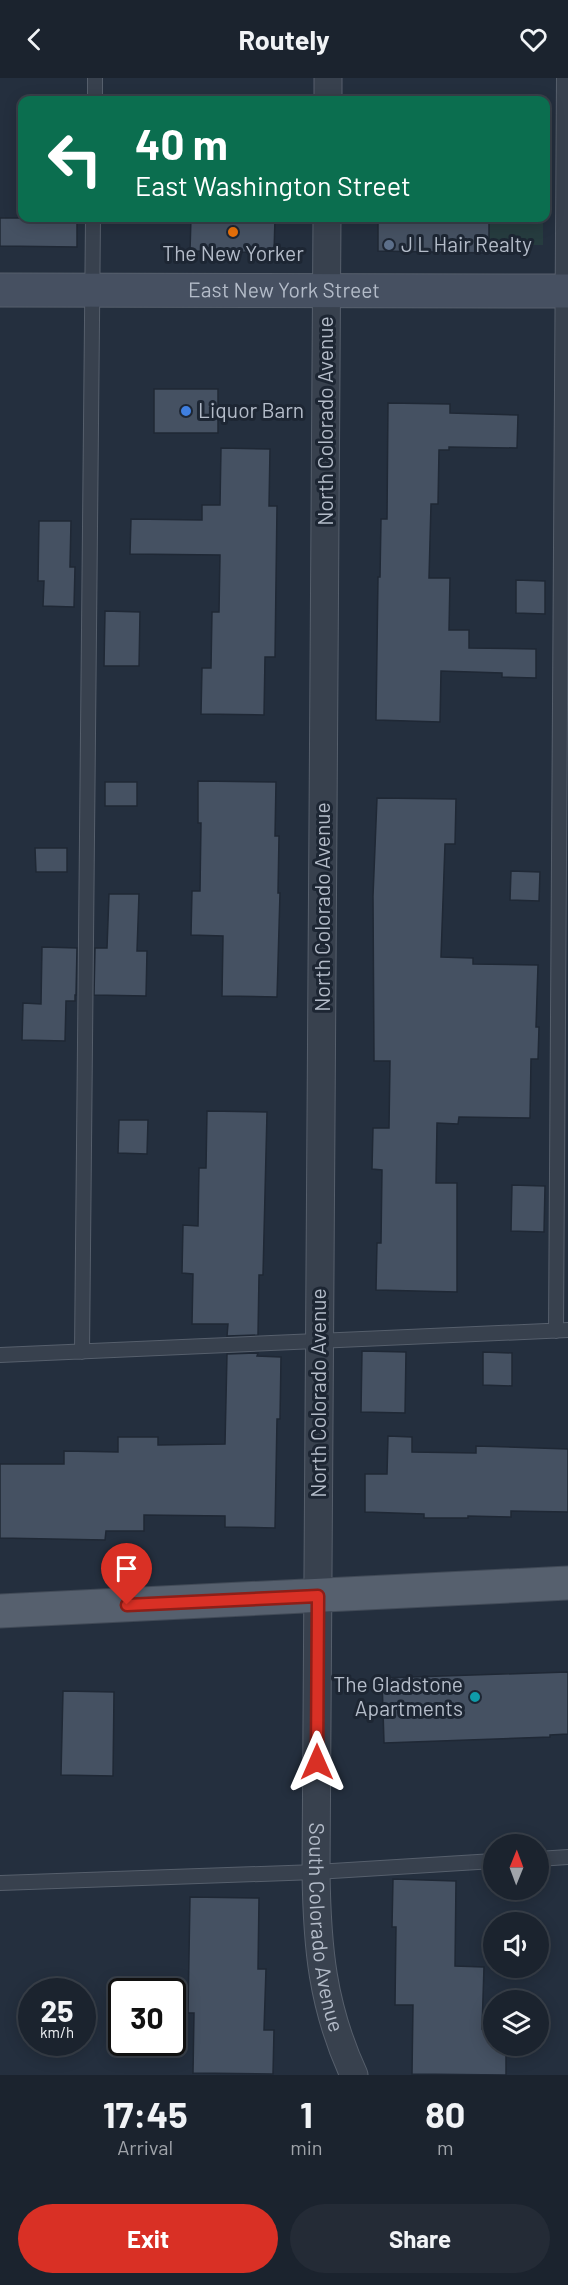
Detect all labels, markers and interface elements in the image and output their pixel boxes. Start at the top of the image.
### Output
icon: back [18,23,51,56]
text: Routely [238,23,330,55]
icon: heart [517,23,550,56]
text: 40 m [135,118,228,168]
icon: left [36,120,114,198]
text: East Washington Street [135,169,411,201]
marker: The New Yorker [226,225,240,239]
place label: J L Hair Realty [401,231,532,256]
marker: J L Hair Realty [382,238,396,252]
place label: The New Yorker [162,240,304,265]
street label: East New York Street [188,276,380,302]
street label: North Colorado Avenue [312,316,337,526]
place label: Liquor Barn [198,397,304,422]
marker: Liquor Barn [179,404,193,418]
street label: North Colorado Avenue [309,802,334,1012]
street label: North Colorado Avenue [305,1288,330,1498]
pin [101,1543,152,1605]
icon: arrive [110,1552,143,1585]
place label: The Gladstone Apartments [333,1671,463,1720]
marker: The Gladstone Apartments [468,1690,482,1704]
position arrow [285,1730,349,1794]
street label: South Colorado Avenue [305,1822,350,2035]
north arrow [483,1834,549,1900]
map controls [483,1834,549,2056]
button: sound [483,1912,549,1978]
speed limit sign: 30 [108,1978,186,2056]
button: layers [483,1990,549,2056]
text: 25 [41,1992,73,2028]
text: km/h [40,2023,74,2041]
text: 17:45 [103,2092,188,2135]
text: 1 [300,2092,313,2135]
text: 80 [425,2092,465,2135]
text: Arrival [117,2135,173,2159]
text: min [290,2135,323,2159]
text: m [437,2135,454,2159]
button: Exit [18,2204,278,2273]
button: Share [290,2204,550,2273]

